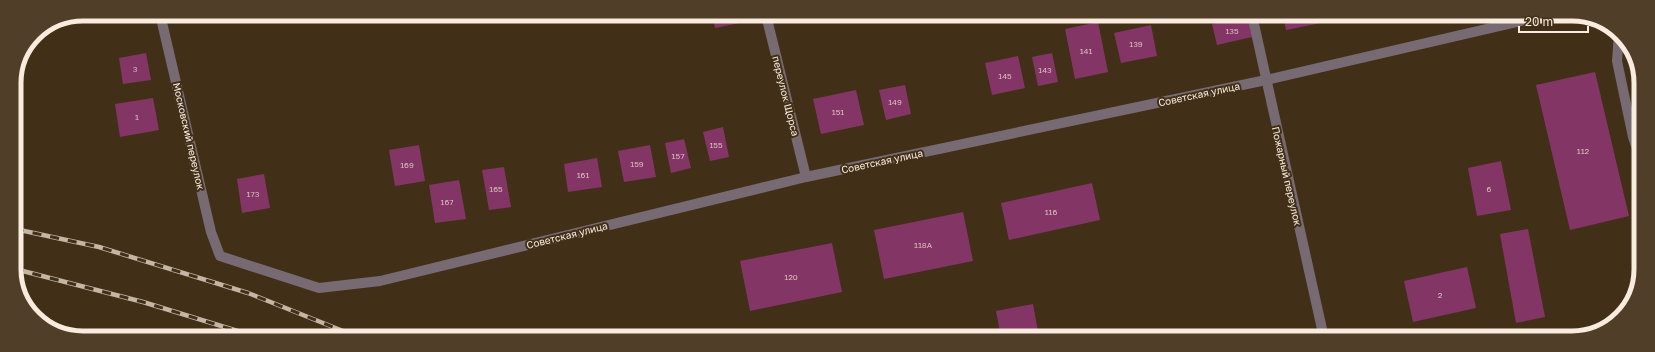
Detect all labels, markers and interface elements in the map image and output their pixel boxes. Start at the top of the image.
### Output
scale bar [1519,8,1588,34]
text: 20 m [1525,14,1553,29]
house number: 135 [1225,26,1239,36]
house number: 139 [1129,39,1143,49]
house number: 141 [1080,46,1092,56]
street label: переулок Щорса [770,55,802,137]
house number: 3 [133,64,138,74]
house number: 143 [1038,65,1052,75]
house number: 145 [998,71,1012,81]
street label: Советская улица [1157,79,1241,109]
street label: Московский переулок [171,81,207,191]
house number: 149 [888,97,902,107]
house number: 151 [832,107,844,117]
house number: 1 [135,112,139,122]
street label: Пожарный переулок [1270,125,1304,227]
house number: 155 [709,140,723,150]
street label: Советская улица [840,146,924,176]
house number: 112 [1577,146,1590,156]
house number: 157 [672,151,684,161]
house number: 159 [630,159,644,169]
house number: 169 [400,160,414,170]
house number: 161 [577,170,589,180]
house number: 165 [489,184,503,194]
house number: 6 [1487,184,1492,194]
house number: 173 [247,189,260,199]
house number: 167 [441,197,453,207]
house number: 116 [1045,207,1057,217]
street label: Советская улица [525,219,609,251]
house number: 118А [914,240,933,250]
house number: 120 [784,272,798,282]
house number: 2 [1438,290,1443,300]

